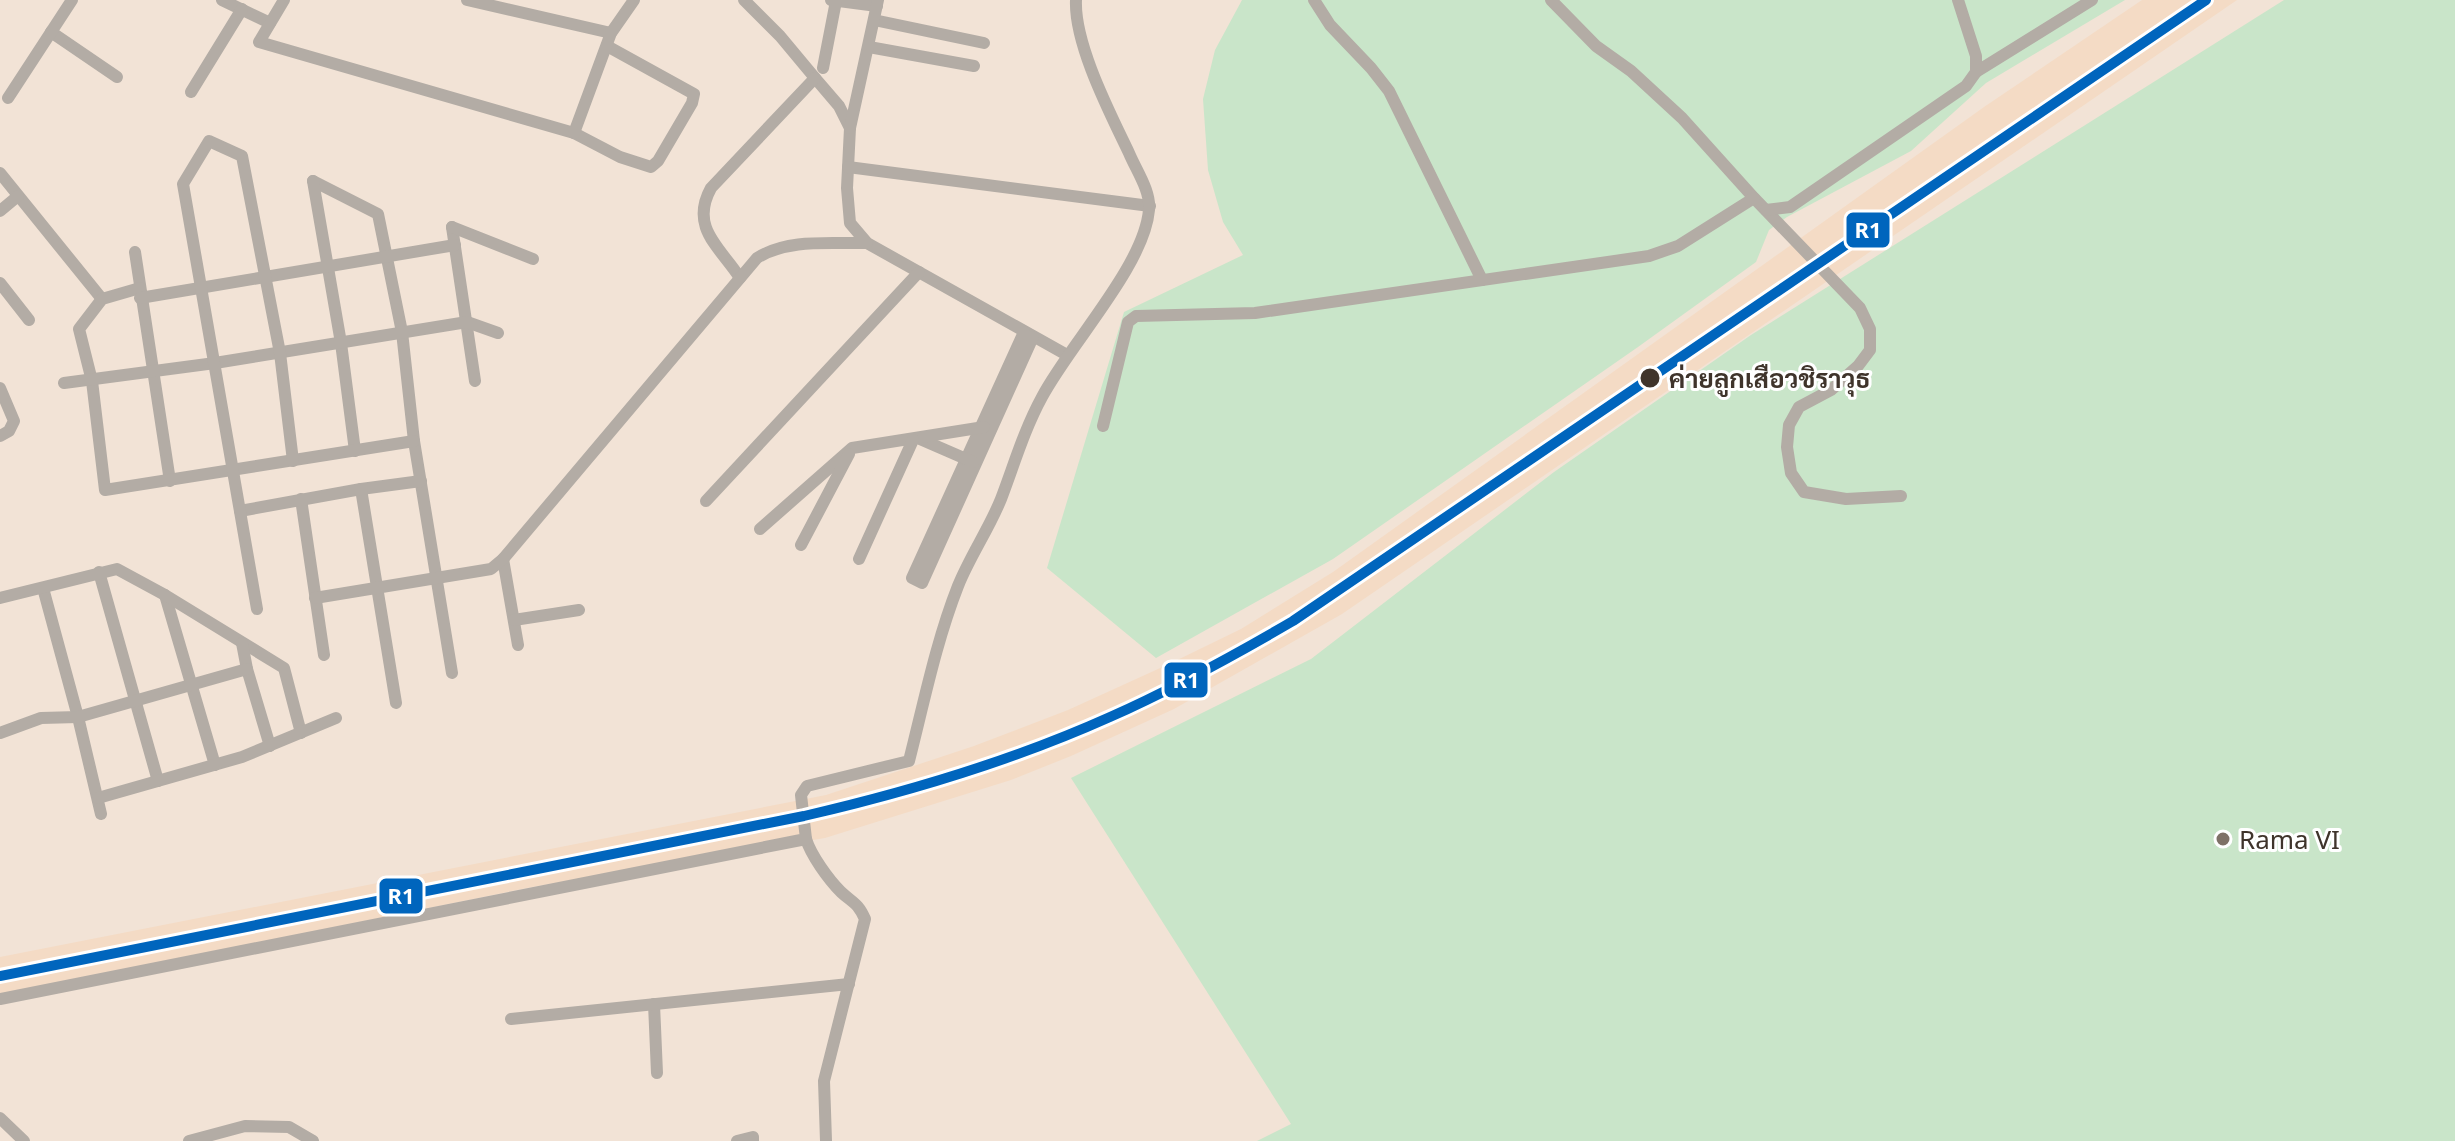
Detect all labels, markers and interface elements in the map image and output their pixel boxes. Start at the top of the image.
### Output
line badge: R1 [1845,211,1891,249]
text: R1 [1854,214,1882,244]
place label: ค่ายลูกเสือวชิราวุธ [1669,360,1871,397]
marker: ค่ายลูกเสือวชิราวุธ [1638,366,1662,390]
line badge: R1 [1163,661,1209,699]
text: R1 [1172,664,1200,694]
place label: Rama VI [2239,821,2340,857]
marker: Rama VI [2214,830,2232,848]
line badge: R1 [378,877,424,915]
text: R1 [387,880,415,910]

